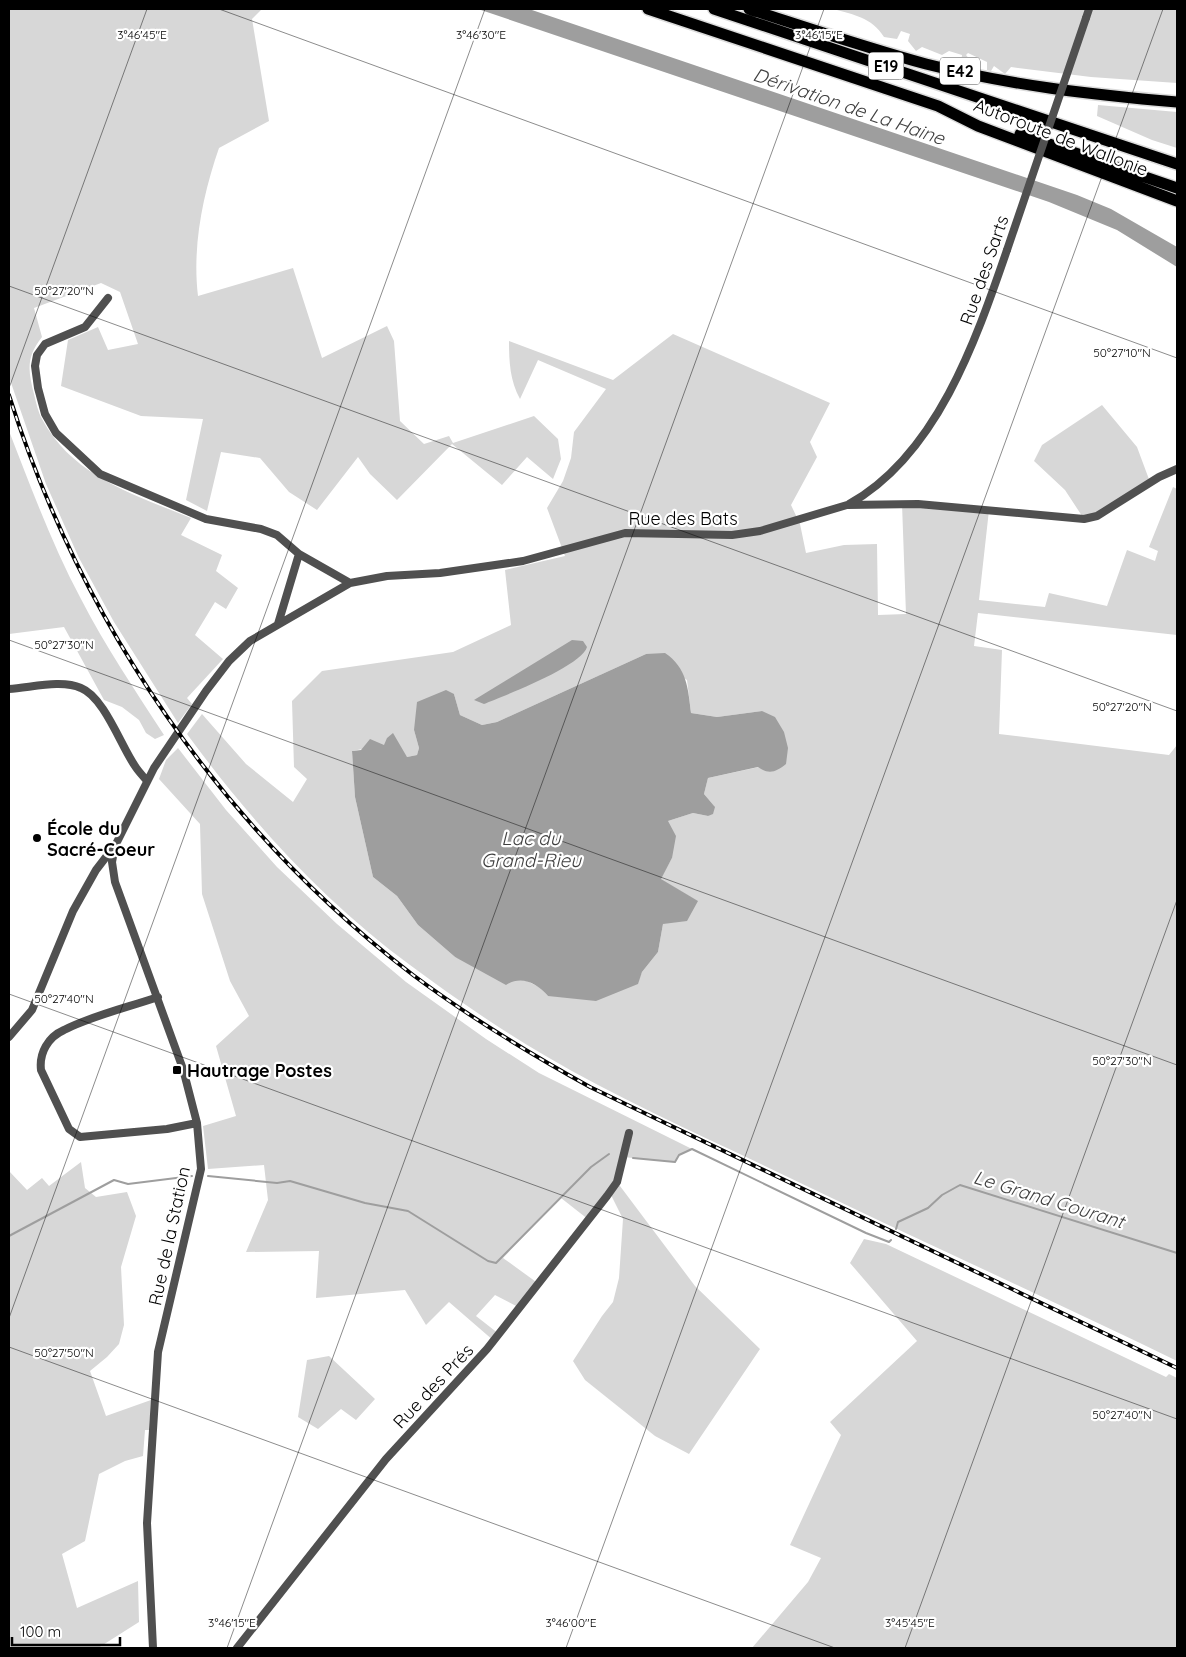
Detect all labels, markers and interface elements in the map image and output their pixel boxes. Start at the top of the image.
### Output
text: 3°46'45"E [117,27,167,42]
text: 3°46'30"E [456,27,506,42]
text: 3°46'15"E [795,27,843,42]
road number: E19 [868,52,904,80]
road number: E42 [940,58,980,84]
water label: Dérivation de La Haine [750,62,949,150]
street label: Autoroute de Wallonie [971,93,1151,181]
street label: Rue des Sarts [954,212,1014,328]
text: 50°27'20"N [34,283,94,298]
text: 50°27'10"N [1093,345,1151,360]
street label: Rue des Bats [628,507,738,530]
text: 50°27'30"N [34,637,94,652]
text: 50°27'20"N [1092,699,1152,714]
place label: École du Sacré-Coeur [47,817,155,861]
water label: Lac du Grand-Rieu [481,826,582,872]
marker: École du Sacré-Coeur [31,832,43,844]
text: 50°27'40"N [34,991,94,1006]
text: 50°27'30"N [1092,1053,1152,1068]
place label: Hautrage Postes [187,1059,332,1082]
marker: Hautrage Postes [171,1064,183,1076]
street label: Rue de la Station [143,1164,195,1308]
water label: Le Grand Courant [971,1165,1130,1234]
street label: Rue des Prés [388,1339,478,1433]
text: 50°27'50"N [34,1345,94,1360]
text: 50°27'40"N [1092,1407,1152,1422]
scale bar [12,1614,120,1646]
text: 3°46'15"E [208,1615,256,1630]
text: 3°46'00"E [545,1615,597,1630]
text: 3°45'45"E [885,1615,935,1630]
text: 100 m [20,1622,61,1641]

